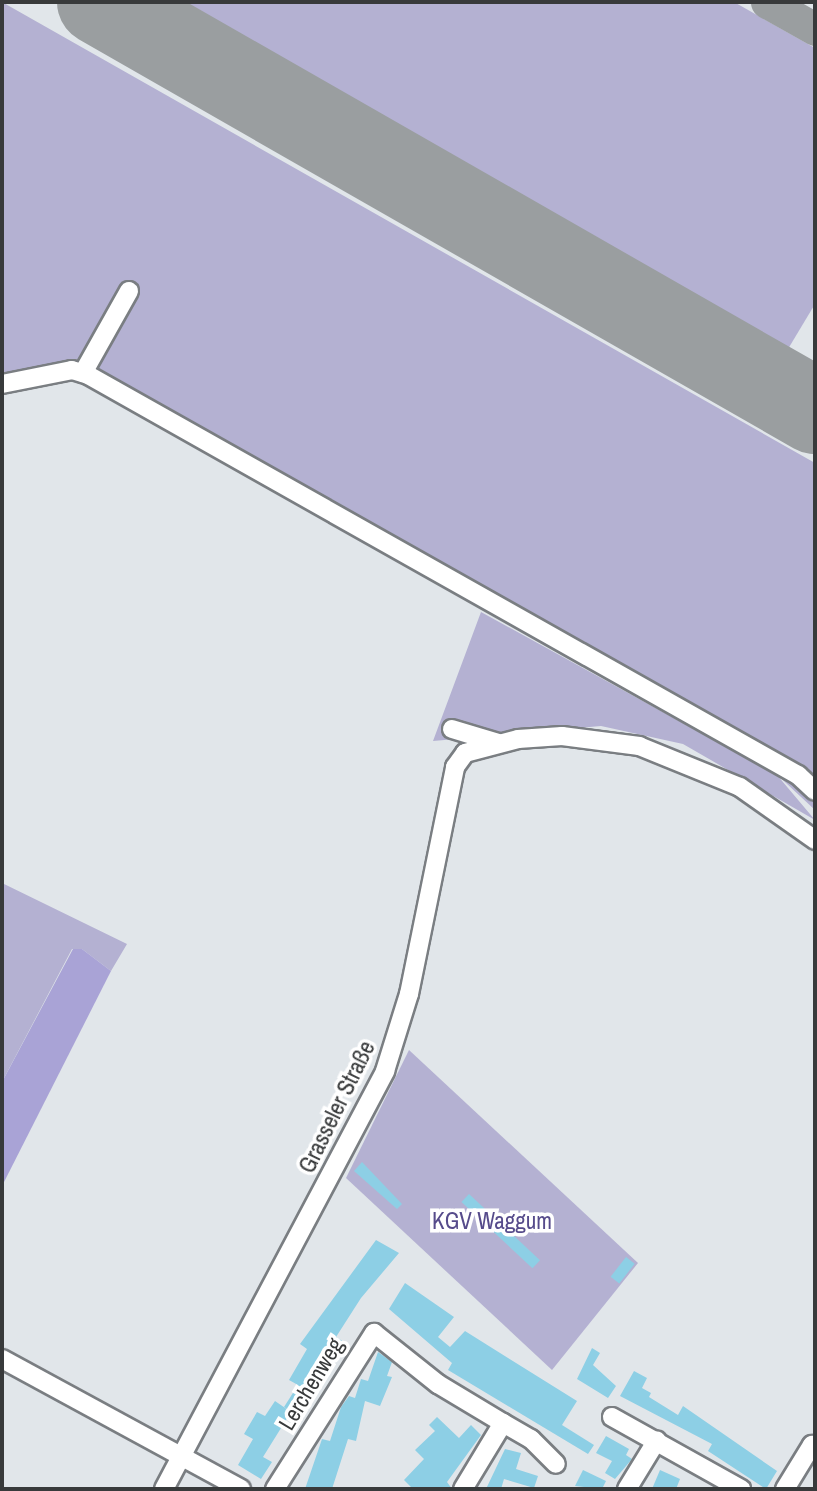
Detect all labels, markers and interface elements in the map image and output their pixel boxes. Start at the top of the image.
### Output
street label: Grasseler Straße [293,1036,381,1178]
park label: KGV Waggum [432,1207,552,1235]
street label: Lerchenweg [273,1333,349,1435]

